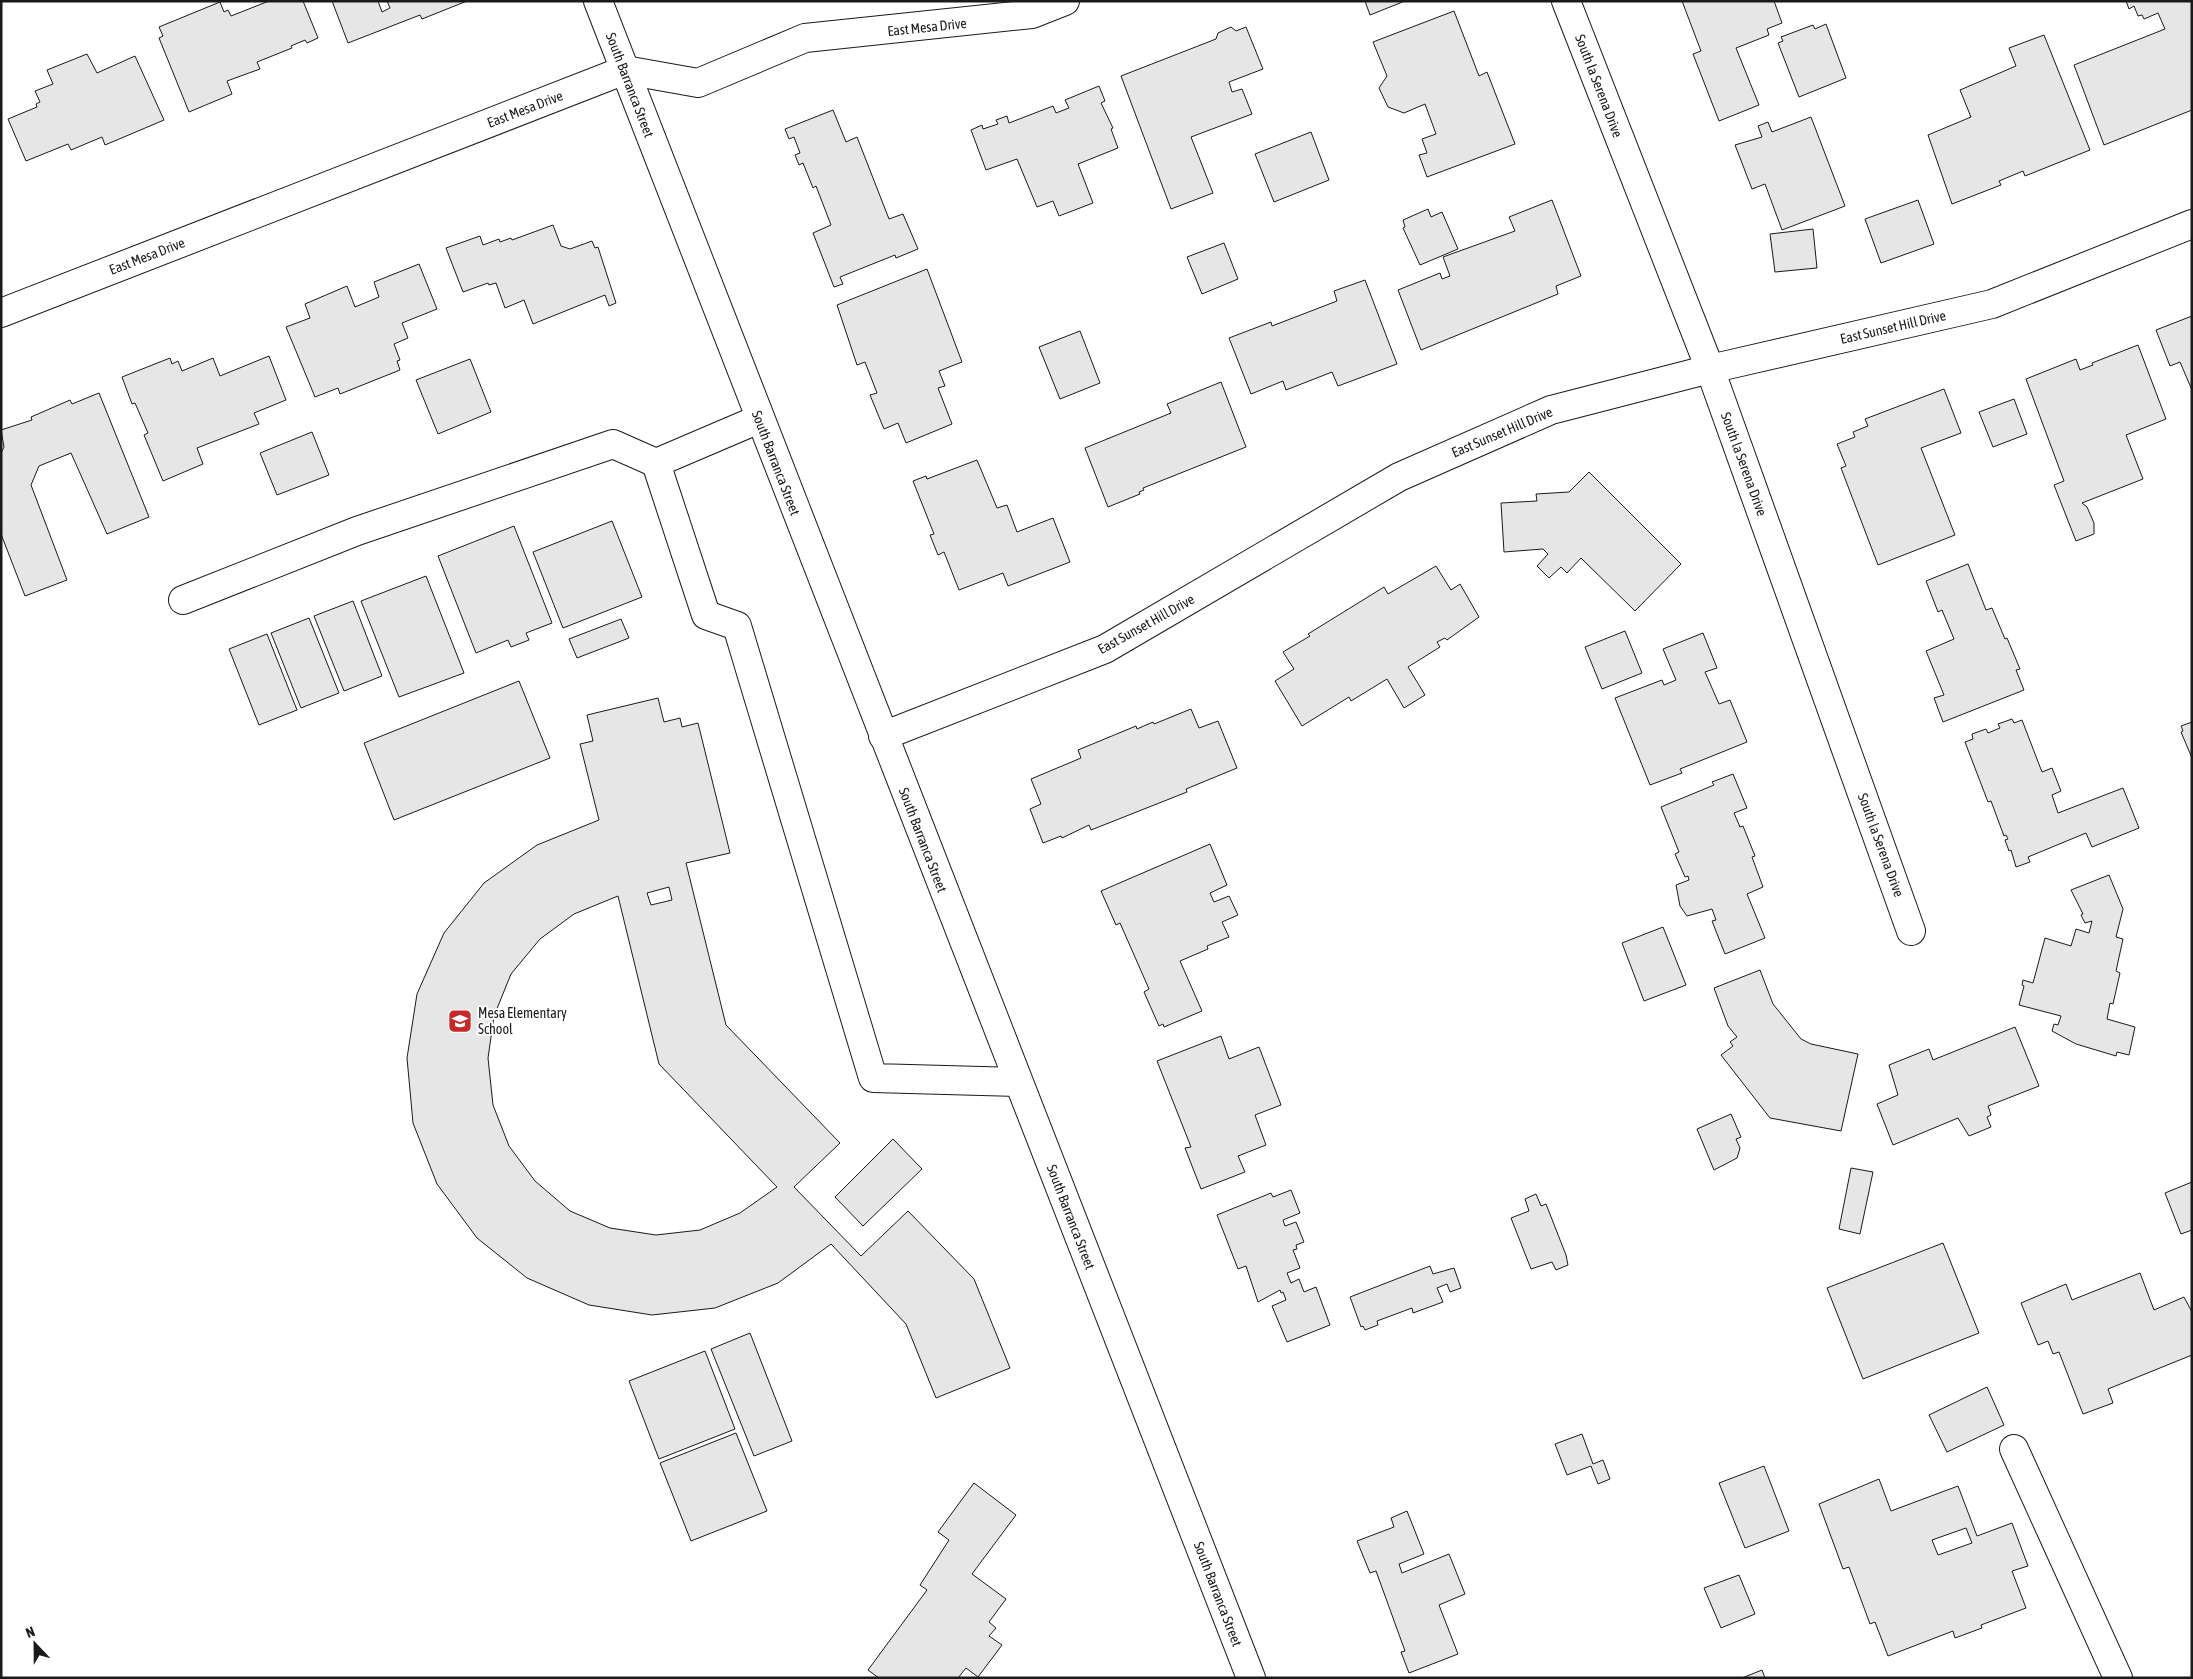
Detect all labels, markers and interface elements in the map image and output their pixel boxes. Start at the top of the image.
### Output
street label: East Mesa Drive [887,15,967,39]
street label: South Barranca Street [603,30,657,140]
street label: South la Serena Drive [1572,32,1626,140]
street label: East Mesa Drive [485,87,565,131]
street label: East Mesa Drive [107,234,187,278]
street label: East Sunset Hill Drive [1839,307,1947,347]
street label: East Sunset Hill Drive [1449,404,1555,460]
street label: South Barranca Street [749,408,803,518]
street label: South la Serena Drive [1718,410,1770,518]
street label: East Sunset Hill Drive [1095,591,1197,657]
street label: South Barranca Street [896,785,950,895]
street label: South la Serena Drive [1855,791,1907,899]
place label: Mesa Elementary School [478,1005,567,1037]
school or university icon: Mesa Elementary School [447,1008,473,1034]
street label: South Barranca Street [1044,1162,1098,1272]
street label: South Barranca Street [1191,1539,1245,1649]
north arrow [10,1619,60,1669]
text: N [23,1623,37,1641]

